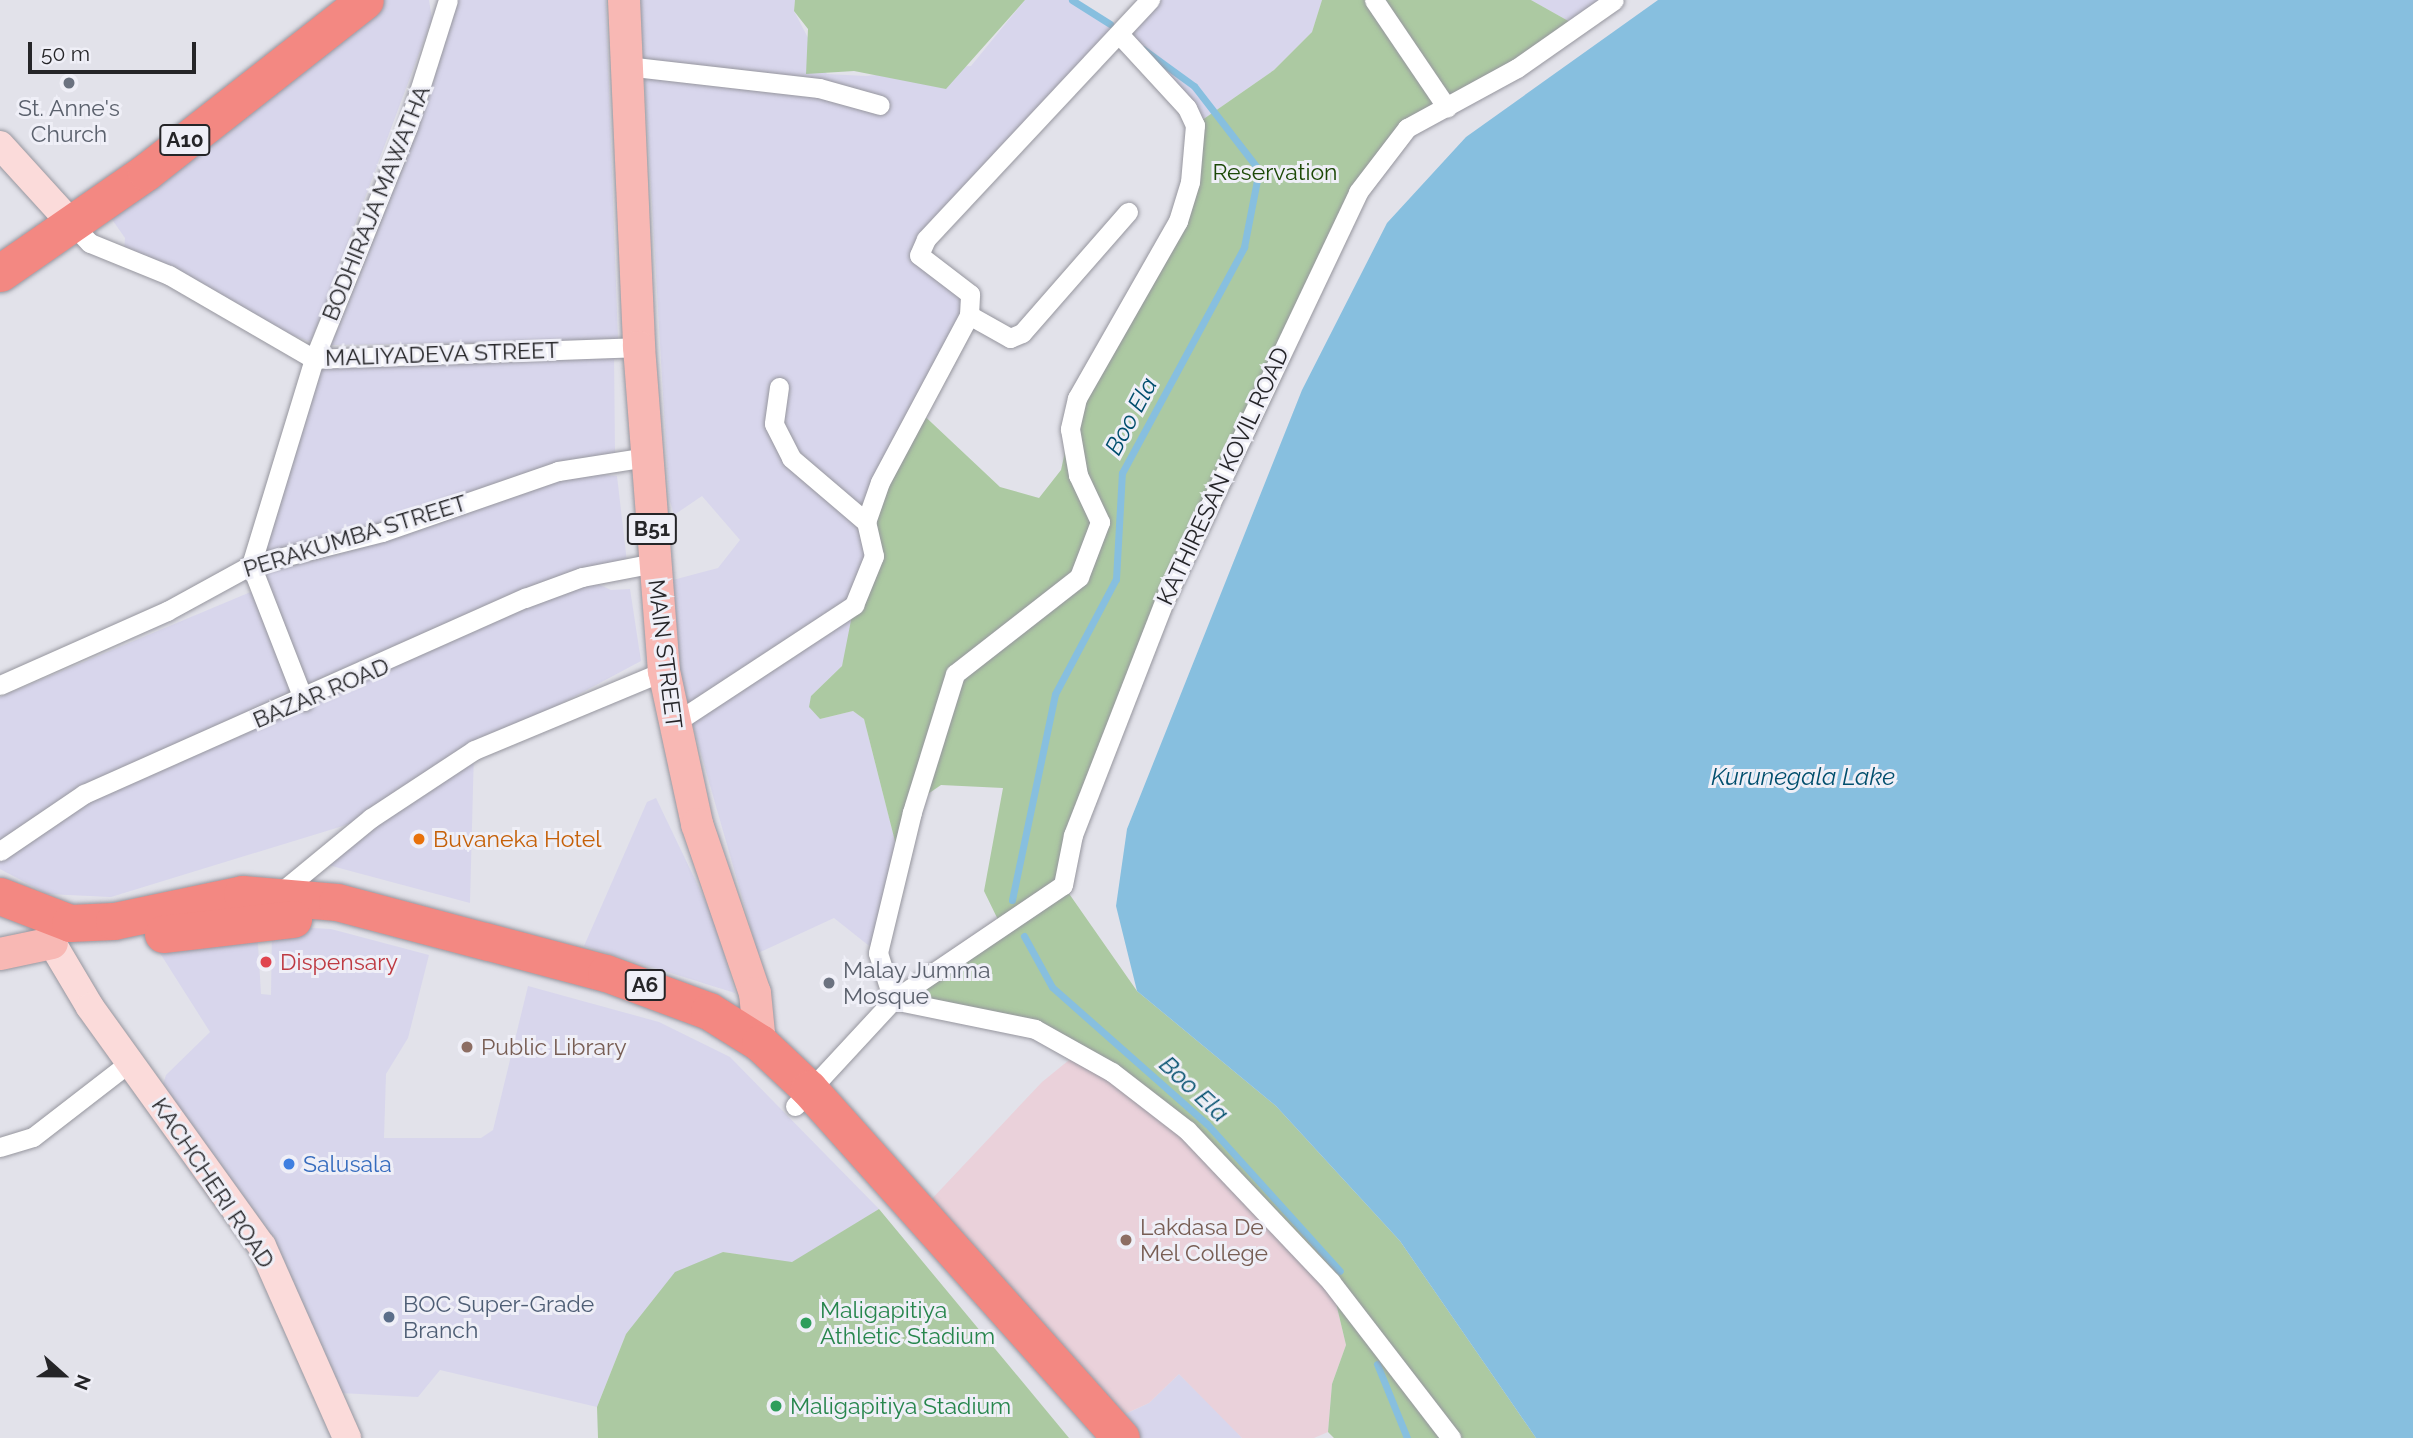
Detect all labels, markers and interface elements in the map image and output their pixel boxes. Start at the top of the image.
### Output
scale bar [32,28,200,72]
text: 50 m [41,41,90,66]
marker: St. Anne's Church [61,75,77,91]
street label: BODHIRAJA MAWATHA [316,81,436,325]
place label: St. Anne's Church [18,94,120,148]
road number: A10 [159,122,211,158]
park label: Reservation [1212,158,1338,186]
street label: MALIYADEVA STREET [324,336,560,372]
street label: KATHIRESAN KOVIL ROAD [1151,342,1295,610]
water label: Boo Ela [1099,372,1163,460]
street label: PERAKUMBA STREET [240,489,470,583]
road number: B51 [626,512,678,546]
street label: MAIN STREET [642,578,688,730]
street label: BAZAR ROAD [249,652,393,734]
water label: Kurunegala Lake [1711,763,1895,791]
place label: Buvaneka Hotel [433,825,601,853]
marker: Buvaneka Hotel [411,831,427,847]
place label: Dispensary [280,948,398,976]
marker: Dispensary [258,954,274,970]
place label: Malay Jumma Mosque [843,956,992,1010]
road number: A6 [624,968,666,1002]
marker: Malay Jumma Mosque [821,975,837,991]
place label: Public Library [481,1033,627,1061]
marker: Public Library [459,1039,475,1055]
water label: Boo Ela [1154,1050,1234,1128]
street label: KACHCHERI ROAD [146,1093,280,1273]
place label: Salusala [303,1150,392,1178]
marker: Salusala [281,1156,297,1172]
place label: Lakdasa De Mel College [1140,1213,1269,1267]
marker: Lakdasa De Mel College [1118,1232,1134,1248]
place label: BOC Super-Grade Branch [403,1290,594,1344]
place label: Maligapitiya Athletic Stadium [820,1296,995,1350]
marker: BOC Super-Grade Branch [381,1309,397,1325]
marker: Maligapitiya Athletic Stadium [798,1315,814,1331]
north arrow [28,1340,98,1410]
text: N [70,1372,95,1393]
place label: Maligapitiya Stadium [790,1392,1011,1420]
marker: Maligapitiya Stadium [768,1398,784,1414]

